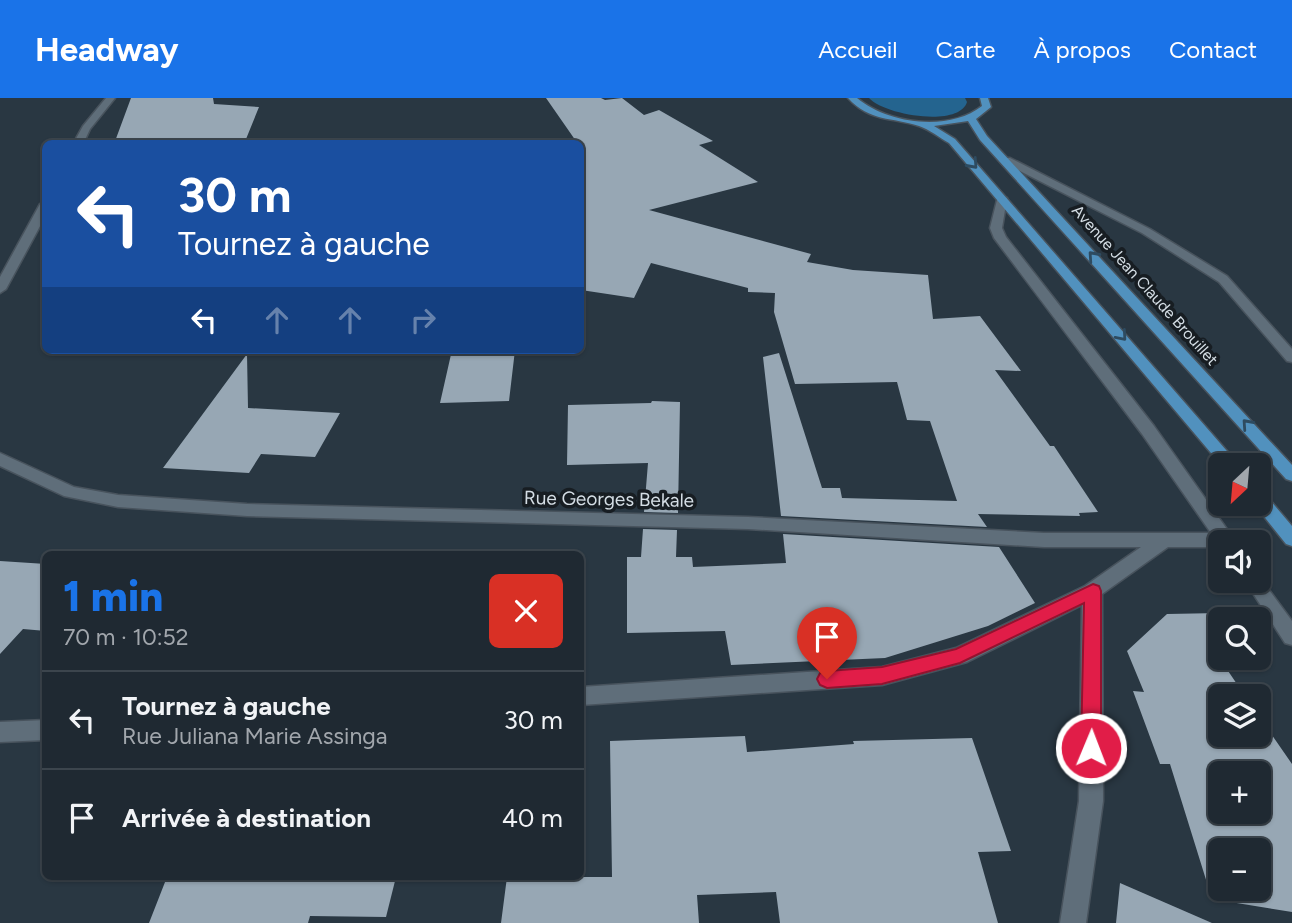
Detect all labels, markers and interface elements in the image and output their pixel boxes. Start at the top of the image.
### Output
text: Headway [35,30,178,69]
text: Accueil [818,35,898,64]
text: Carte [936,35,995,64]
text: À propos [1033,35,1131,64]
text: Contact [1169,35,1257,64]
one-way arrow [965,156,977,169]
text: 30 m [178,165,291,224]
icon: left [63,168,154,259]
street label: Avenue Jean Claude Brouillet [1068,201,1222,369]
text: Tournez à gauche [178,225,430,263]
one-way arrow [1089,251,1101,264]
icon: left [185,301,223,339]
icon: ahead [258,301,296,339]
icon: ahead [331,301,369,339]
icon: right [404,301,442,339]
one-way arrow [1114,328,1126,341]
one-way arrow [1242,419,1255,432]
north arrow [1208,453,1270,516]
map controls [1208,453,1271,901]
street label: Rue Georges Bekale [524,486,694,512]
button: sound [1208,530,1271,593]
text: 1 min [63,571,163,622]
button: close [489,574,563,648]
pin [797,607,857,679]
button: search [1208,607,1271,670]
icon: arrive [808,618,846,656]
text: 70 m · 10:52 [63,623,189,651]
button: layers [1208,684,1271,747]
text: Tournez à gauche [122,690,331,722]
icon: left [63,701,101,739]
text: 30 m [504,704,563,736]
position arrow [1054,711,1128,785]
text: Rue Juliana Marie Assinga [122,722,387,750]
button: + [1208,761,1271,824]
icon: arrive [63,799,101,837]
text: Arrivée à destination [122,802,371,834]
text: 40 m [502,802,563,834]
button: − [1208,838,1271,901]

